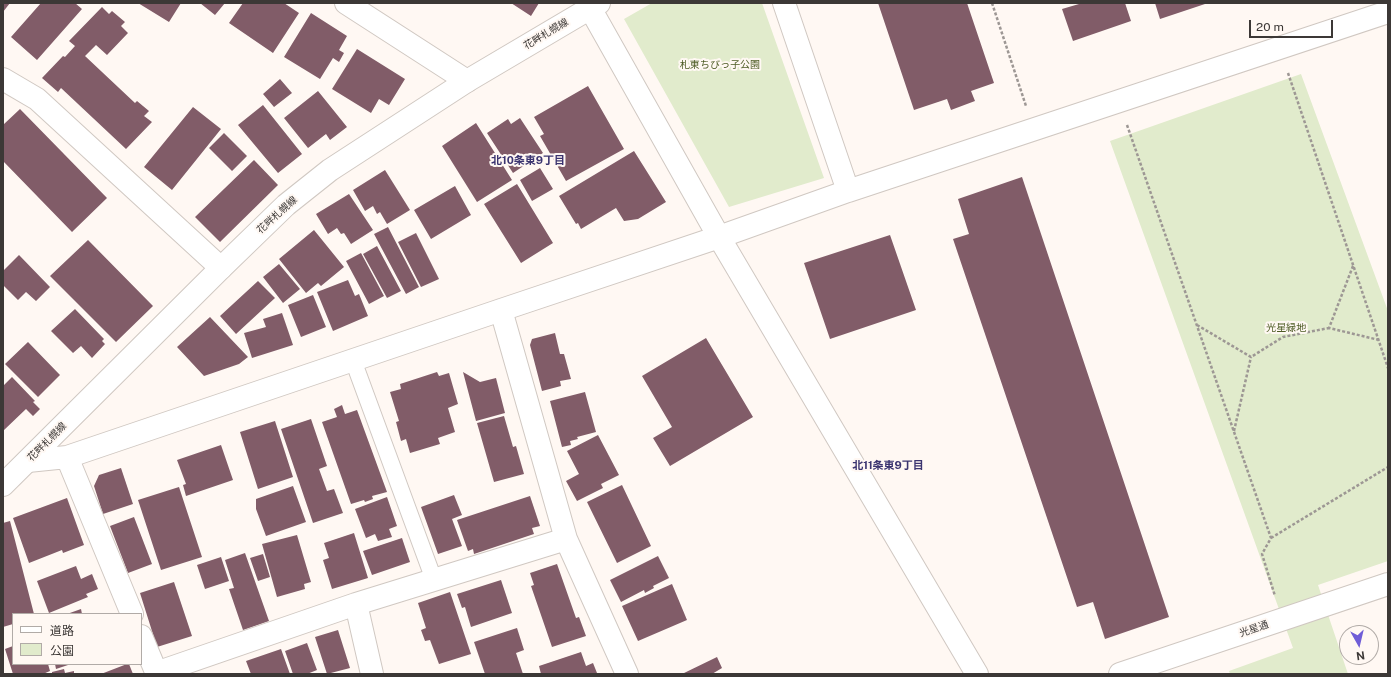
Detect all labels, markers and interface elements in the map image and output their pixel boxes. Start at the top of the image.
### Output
scale bar [1251,12,1335,38]
street label: 花畔札幌線 [521,16,571,52]
text: 20 m [1256,20,1284,34]
park label: 札東ちびっ子公園 [680,59,760,71]
district label: 北10条東9丁目 [491,154,565,168]
street label: 花畔札幌線 [254,194,300,236]
park label: 光星緑地 [1266,322,1306,334]
street label: 花畔札幌線 [25,420,69,464]
district label: 北11条東9丁目 [852,459,924,473]
legend [12,613,142,665]
street label: 光星通 [1238,618,1270,640]
text: 道路 [50,624,74,638]
north arrow [1339,625,1379,665]
text: 公園 [50,644,74,658]
text: N [1355,649,1366,662]

